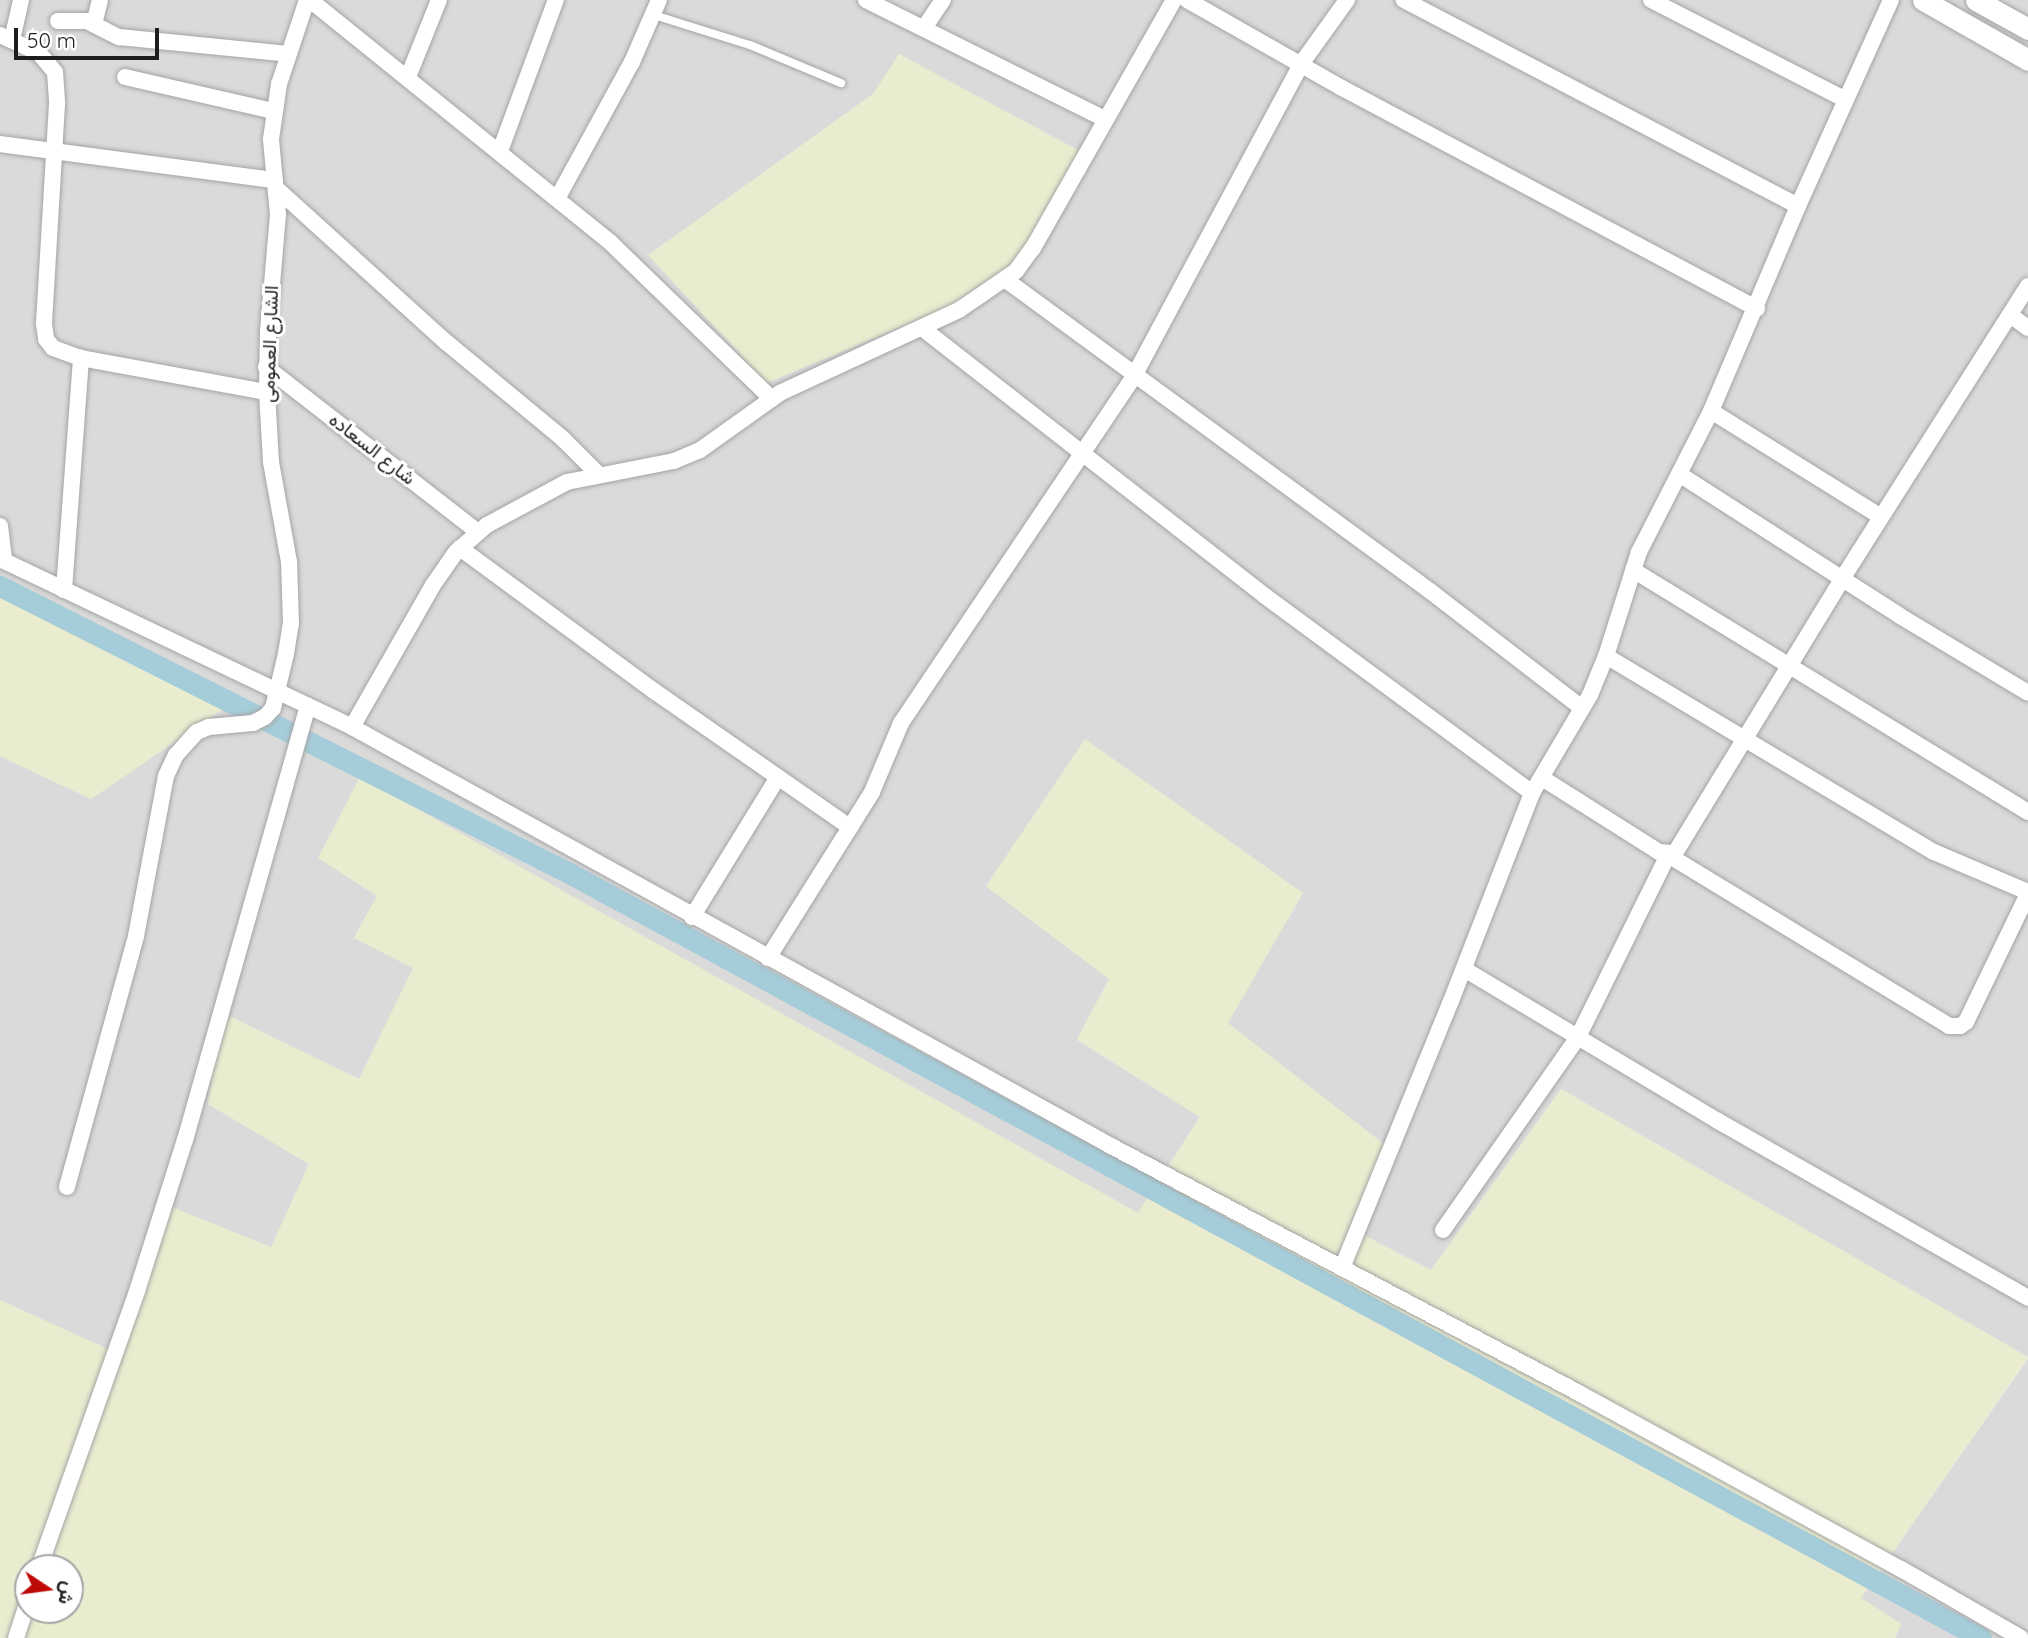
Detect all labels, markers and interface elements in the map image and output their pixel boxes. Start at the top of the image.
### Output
scale bar [18,14,163,58]
text: 50 m [27,27,76,53]
street label: الشارع العمومى [257,285,283,403]
street label: شارع السعاده [324,408,420,490]
north arrow [14,1554,84,1624]
text: ش [53,1579,82,1607]

